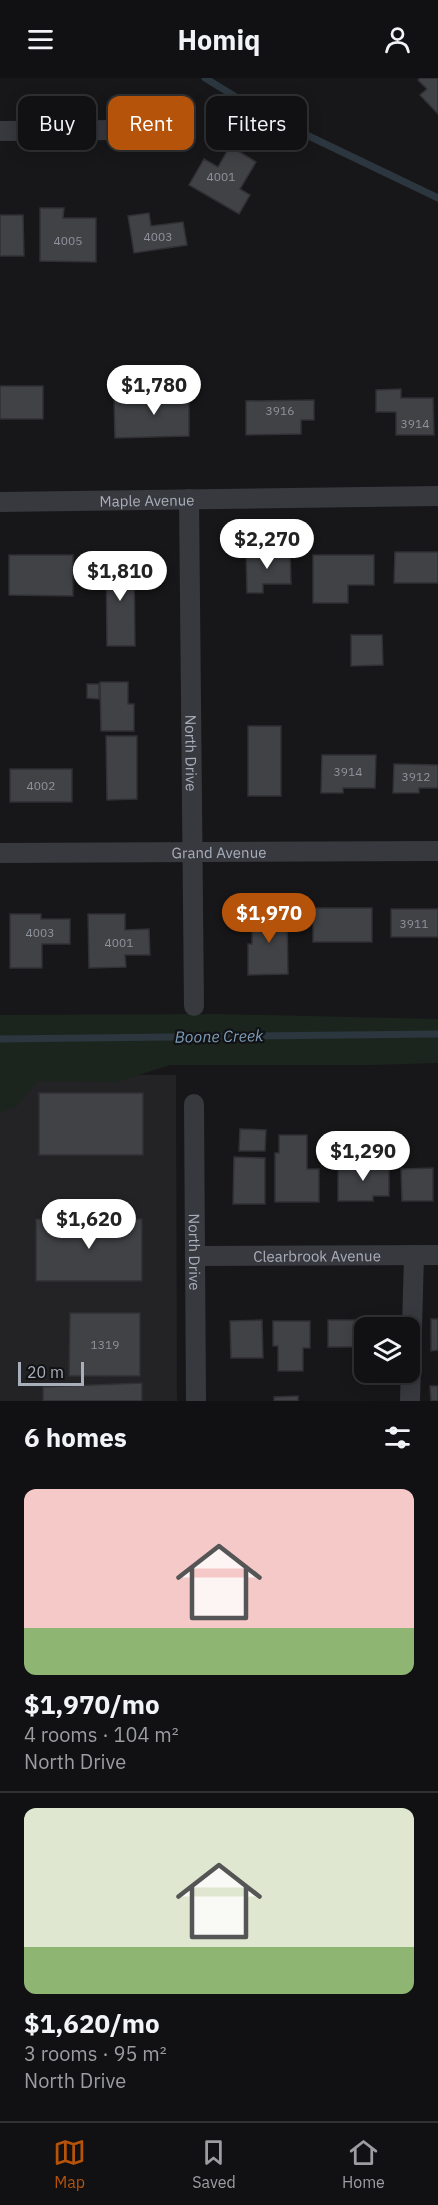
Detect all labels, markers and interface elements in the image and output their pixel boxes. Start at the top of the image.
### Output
text: Homiq [177,22,261,57]
icon: menu [24,23,57,56]
icon: person [381,23,414,56]
chip: Buy [18,96,96,150]
chip: Rent [108,96,194,150]
chip: Filters [206,96,307,150]
house number: 4001 [207,169,235,184]
house number: 4003 [144,229,172,244]
house number: 4005 [54,233,82,248]
pin: $1,780 [105,365,203,416]
text: $1,780 [121,371,187,398]
house number: 3916 [266,403,294,418]
house number: 3914 [401,416,429,431]
street label: Maple Avenue [99,490,195,510]
pin: $2,270 [218,519,316,570]
text: $2,270 [234,525,300,552]
pin: $1,810 [71,551,169,602]
text: $1,810 [87,557,153,584]
street label: North Drive [182,714,201,791]
house number: 3914 [334,764,362,779]
house number: 3912 [402,769,430,784]
house number: 4002 [27,778,55,793]
street label: Grand Avenue [172,842,266,862]
pin: $1,970 [220,893,318,944]
text: $1,970 [236,899,302,926]
house number: 3911 [400,916,428,931]
house number: 4003 [26,925,54,940]
house number: 4001 [105,935,133,950]
water label: Boone Creek [175,1025,264,1047]
pin: $1,290 [314,1131,412,1182]
text: $1,290 [330,1137,396,1164]
pin: $1,620 [40,1199,138,1250]
text: $1,620 [56,1205,122,1232]
street label: North Drive [185,1214,205,1290]
street label: Clearbrook Avenue [253,1246,381,1265]
map controls [354,1317,420,1383]
button: layers [354,1317,420,1383]
house number: 1319 [91,1337,119,1352]
scale bar [18,1359,84,1386]
text: 20 m [27,1362,64,1382]
text: 6 homes [24,1420,127,1454]
icon: filters [381,1421,414,1454]
icon: home [165,1528,273,1636]
text: $1,970/mo [24,1687,160,1721]
text: 4 rooms · 104 m² [24,1721,179,1748]
text: North Drive [24,1748,126,1775]
icon: home [165,1847,273,1955]
text: $1,620/mo [24,2006,160,2040]
text: 3 rooms · 95 m² [24,2040,167,2067]
text: North Drive [24,2067,126,2094]
tab: Map [53,2136,86,2192]
tab: Saved [192,2136,236,2192]
tab: Home [342,2136,385,2192]

